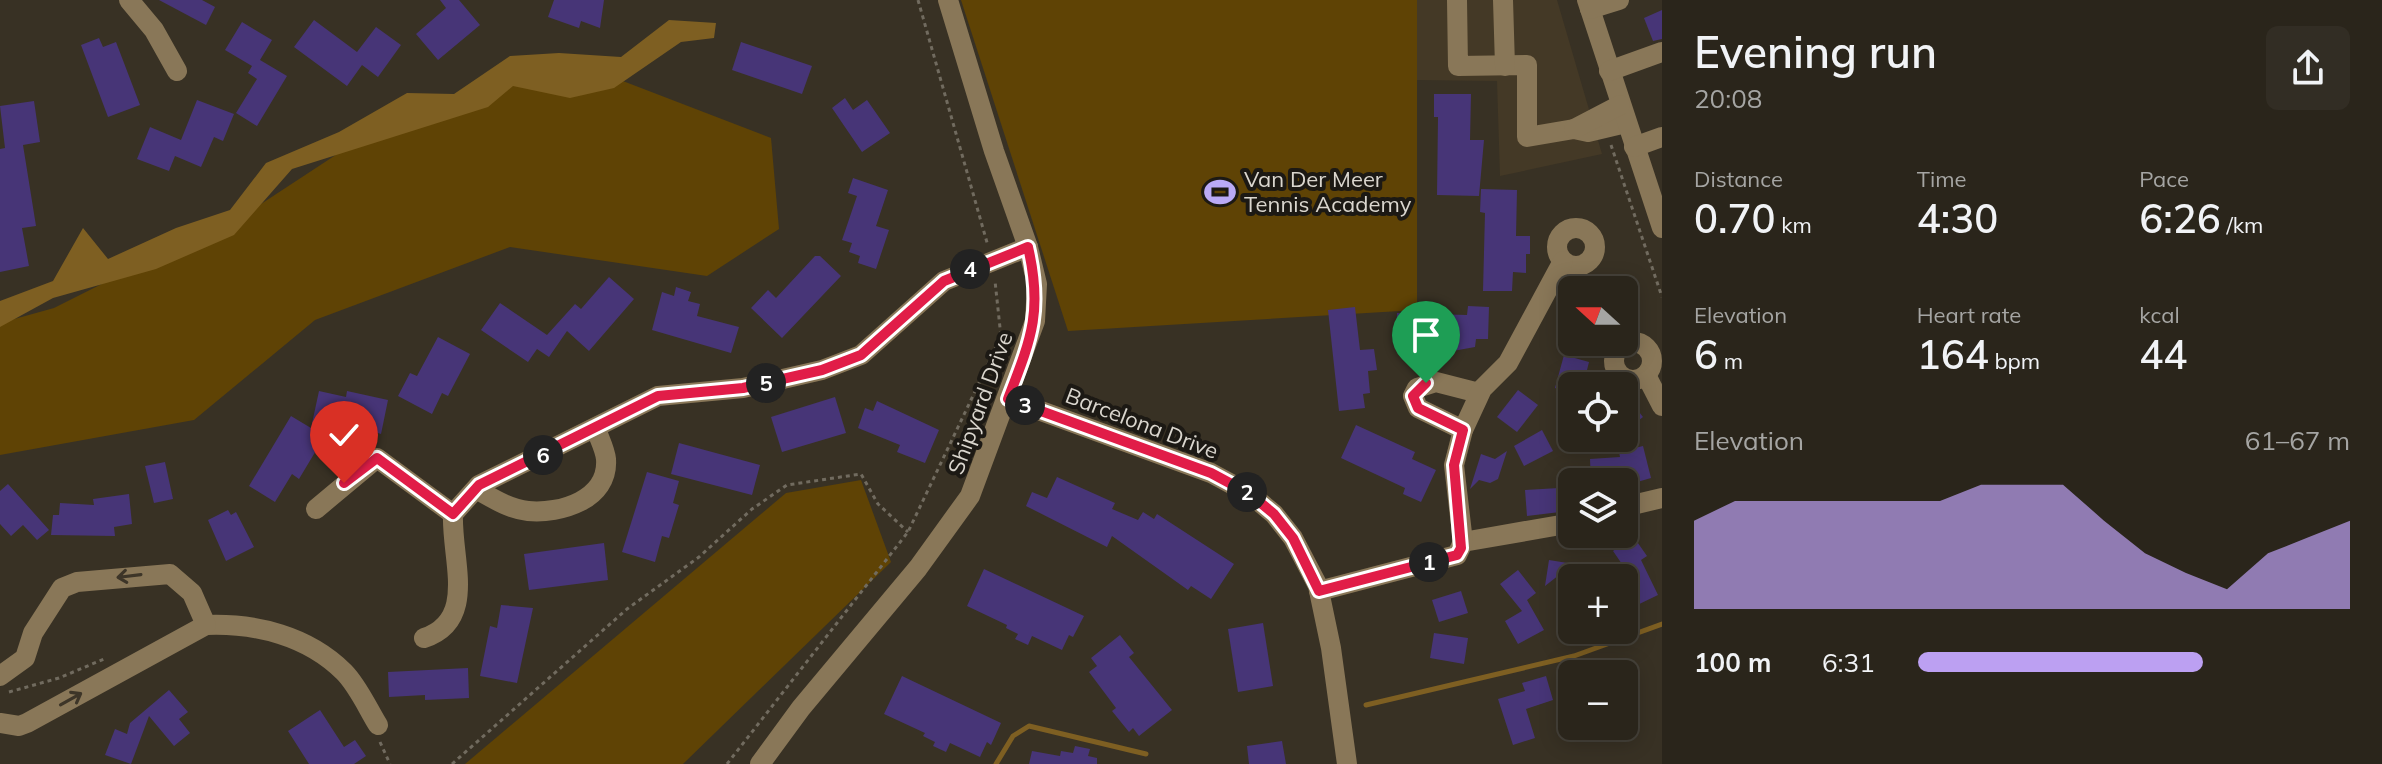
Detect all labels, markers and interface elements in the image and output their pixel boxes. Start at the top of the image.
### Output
text: Evening run [1694,24,1937,79]
button: share [2266,26,2350,110]
text: 20:08 [1694,82,1762,115]
place label: Van Der Meer Tennis Academy [1244,165,1412,218]
text: Distance [1694,165,1783,193]
text: Time [1917,165,1966,193]
text: Pace [2139,165,2189,193]
sports icon: Van Der Meer Tennis Academy [1203,175,1237,209]
text: 0.70 [1694,193,1775,243]
text: 4:30 [1917,193,1998,243]
text: 6:26 [2139,193,2221,243]
text: km [1775,211,1812,239]
text: /km [2221,211,2263,239]
pin: 4 [950,249,990,289]
text: 4 [963,255,977,283]
north arrow [1558,276,1638,356]
map controls [1558,276,1638,740]
pin [1392,301,1460,383]
text: Elevation [1694,301,1787,329]
text: Heart rate [1917,301,2021,329]
text: kcal [2139,301,2180,329]
icon: arrive [1404,313,1448,357]
street label: Shipyard Drive [941,328,1019,478]
text: 6 [1694,329,1718,379]
text: 164 [1917,329,1989,379]
text: 44 [2139,329,2187,379]
text: m [1718,347,1743,375]
text: bpm [1989,347,2040,375]
pin: 5 [746,363,786,403]
text: 5 [759,369,773,397]
button: locate [1558,372,1638,452]
street label: Barcelona Drive [1062,381,1222,465]
pin: 3 [1005,385,1045,425]
text: 3 [1018,391,1032,419]
pin [310,401,378,483]
icon: check [322,413,366,457]
text: Elevation [1694,424,1804,457]
text: 61–67 m [2245,424,2350,457]
pin: 6 [523,435,563,475]
text: 6 [536,441,550,469]
button: layers [1558,468,1638,548]
pin: 2 [1227,472,1267,512]
text: 2 [1240,478,1254,506]
pin: 1 [1409,542,1449,582]
text: 1 [1422,548,1436,576]
button: + [1558,564,1638,644]
one-way arrow [117,569,143,584]
text: 100 m [1694,646,1771,679]
text: 6:31 [1822,646,1875,679]
button: − [1558,660,1638,740]
one-way arrow [58,691,82,706]

